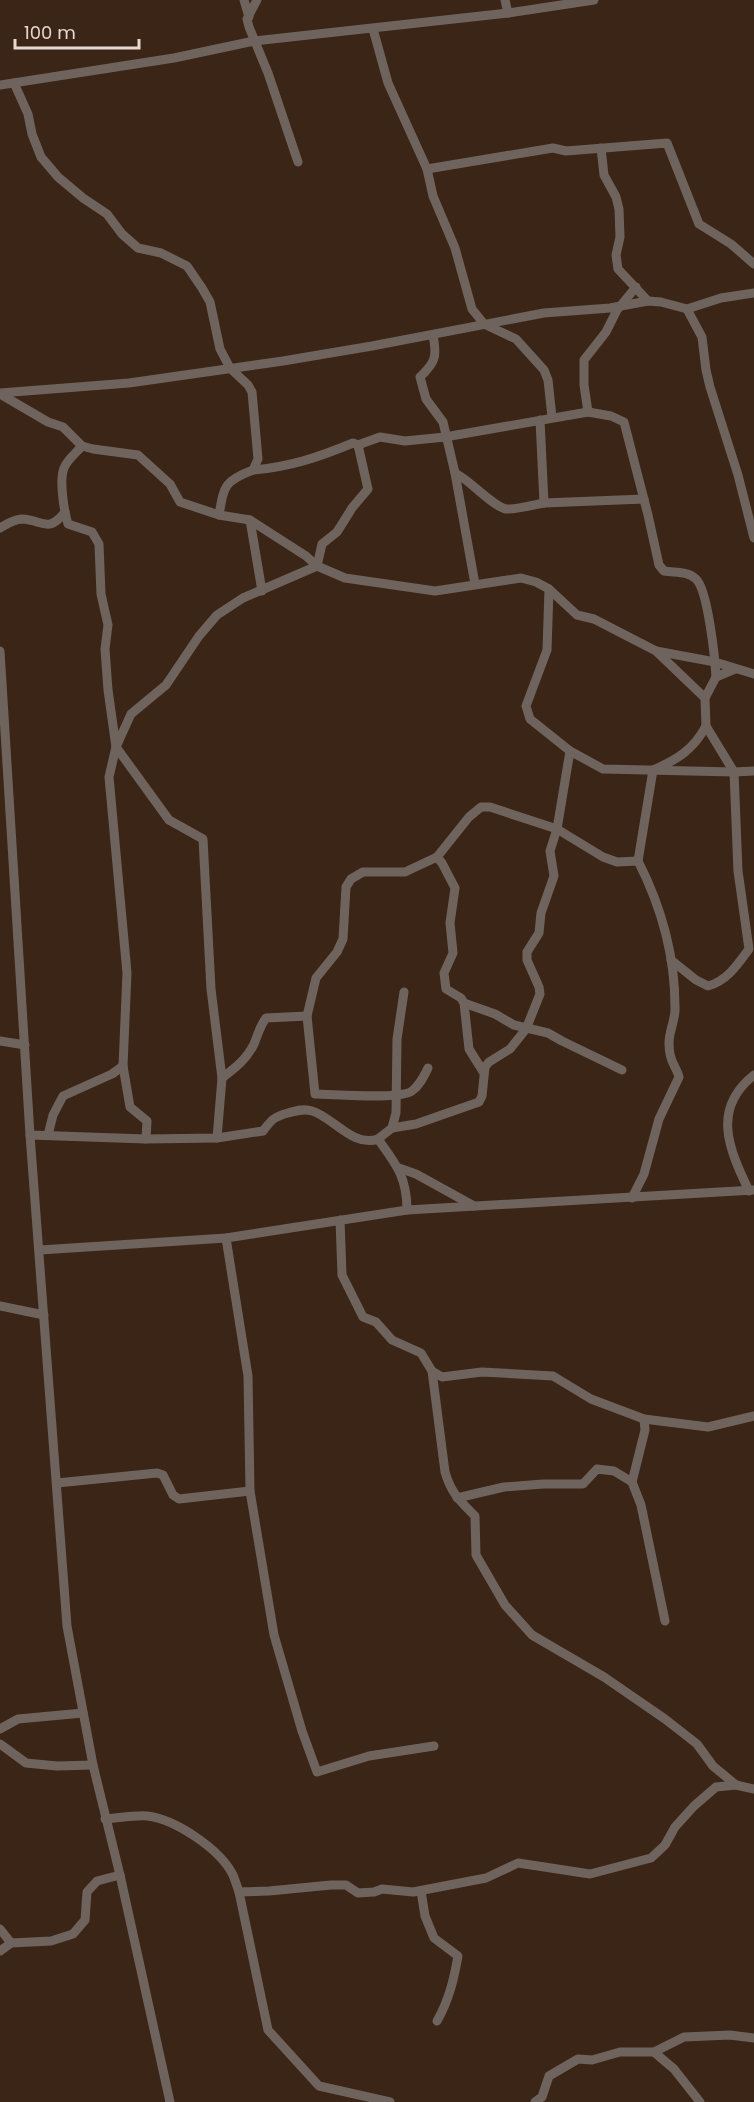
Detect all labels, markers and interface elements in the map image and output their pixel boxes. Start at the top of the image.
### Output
scale bar [15,12,140,50]
text: 100 m [24,20,76,45]

